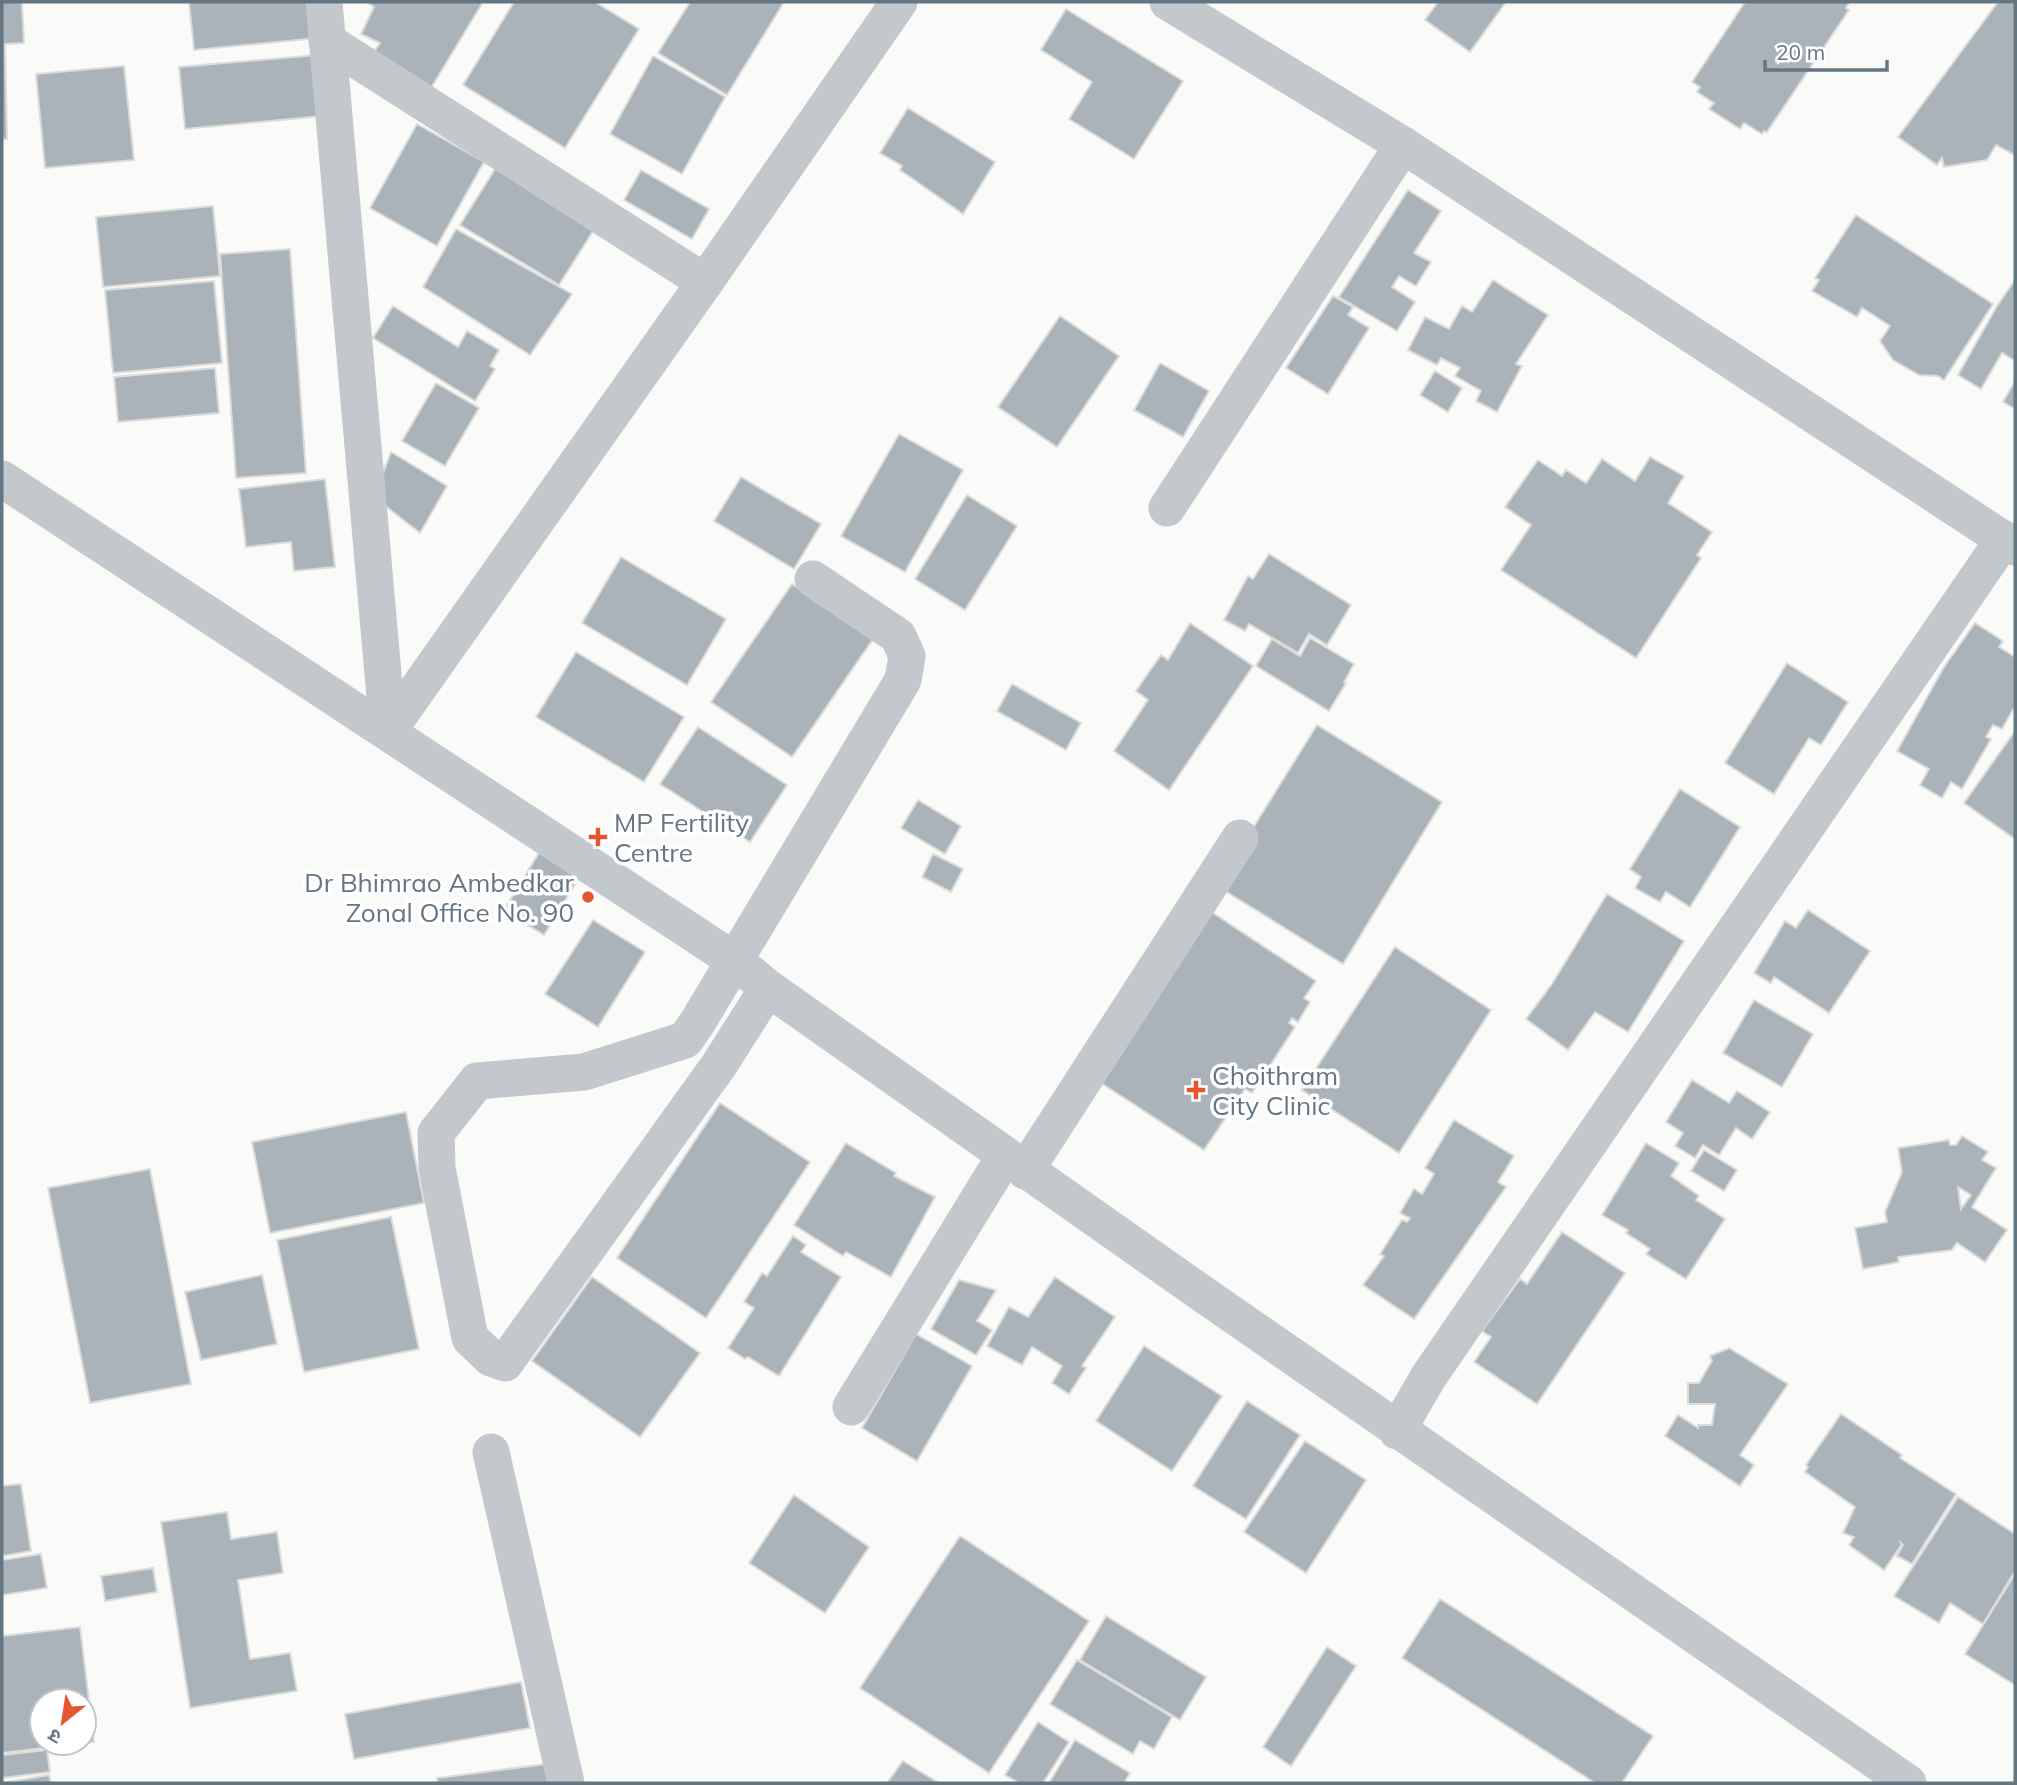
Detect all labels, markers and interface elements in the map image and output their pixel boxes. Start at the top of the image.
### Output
scale bar [1765,28,1888,72]
text: 20 m [1776,39,1825,65]
place label: MP Fertility Centre [614,806,749,869]
marker: MP Fertility Centre [588,827,608,847]
place label: Dr Bhimrao Ambedkar Zonal Office No. 90 [304,866,575,929]
marker: Dr Bhimrao Ambedkar Zonal Office No. 90 [580,889,596,905]
place label: Choithram City Clinic [1212,1059,1338,1122]
marker: Choithram City Clinic [1186,1080,1206,1100]
north arrow [28,1687,98,1757]
text: उ [43,1723,65,1750]

